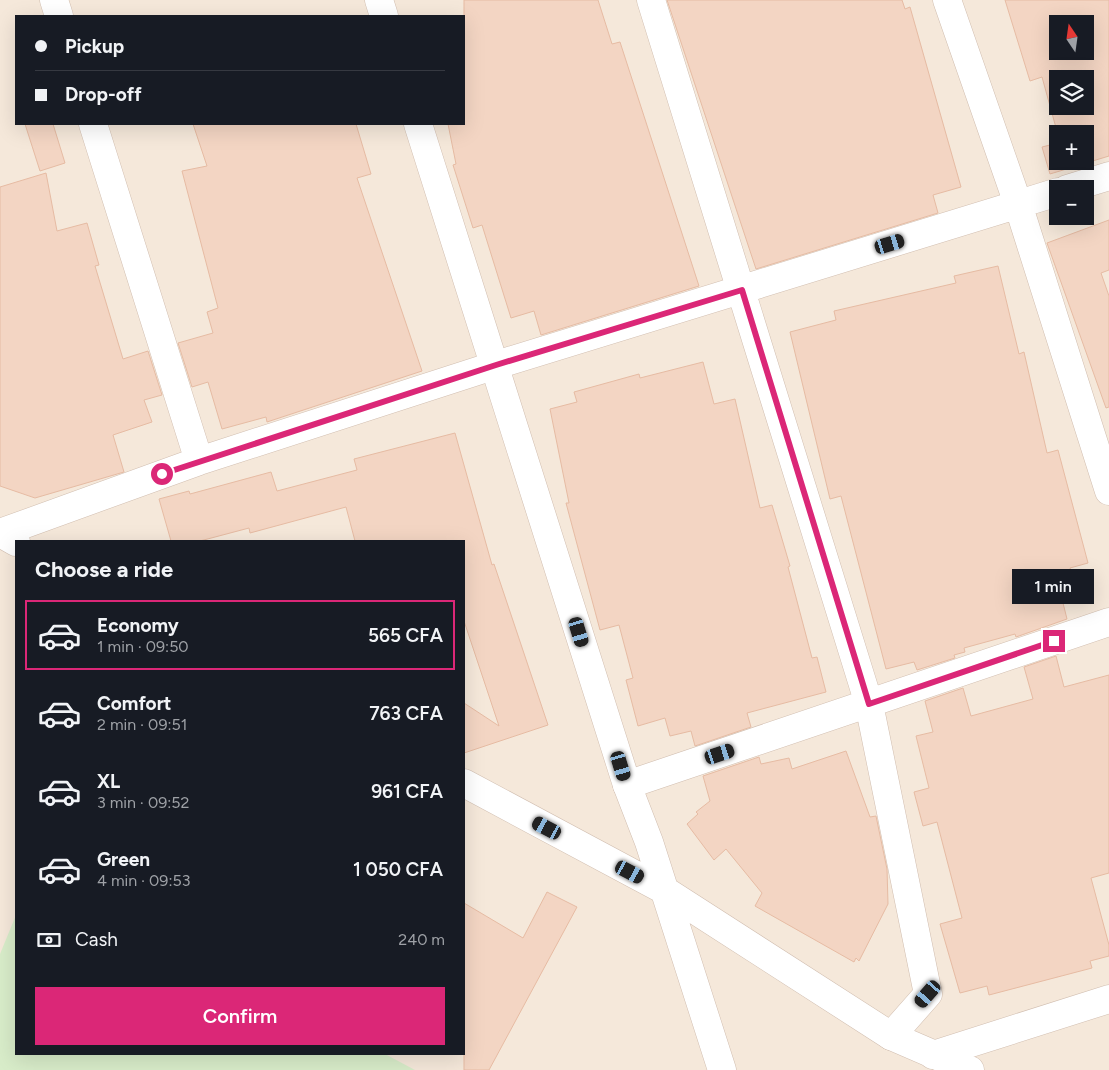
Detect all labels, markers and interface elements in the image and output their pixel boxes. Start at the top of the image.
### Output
north arrow [1049,15,1094,60]
map controls [1049,15,1094,225]
text: Pickup [65,35,124,58]
button: layers [1049,70,1094,115]
text: Drop-off [65,83,142,106]
button: + [1049,125,1094,170]
button: − [1049,180,1094,225]
car [873,232,906,256]
route start [151,463,173,485]
text: Choose a ride [35,556,173,583]
callout: 1 min [1013,568,1095,604]
text: 1 min [1034,577,1072,596]
icon: car [37,613,82,658]
text: Economy [97,614,179,637]
car [567,615,590,649]
text: 565 CFA [368,624,443,647]
route end [1043,630,1065,652]
text: 1 min · 09:50 [97,637,189,656]
icon: car [37,691,82,736]
text: Comfort [97,692,172,715]
text: 763 CFA [369,702,443,725]
text: 2 min · 09:51 [97,715,187,734]
car [703,742,736,766]
car [609,749,632,783]
icon: car [37,769,82,814]
text: XL [97,770,120,793]
text: 961 CFA [371,780,443,803]
text: 3 min · 09:52 [97,793,189,812]
car [530,814,563,842]
icon: car [37,847,82,892]
text: Green [97,848,150,871]
text: 1 050 CFA [353,858,443,881]
car [613,858,646,886]
text: 4 min · 09:53 [97,871,190,890]
icon: cash [35,926,63,954]
text: Cash [75,928,118,951]
text: 240 m [398,930,445,949]
car [912,978,943,1010]
button: Confirm [35,987,445,1045]

